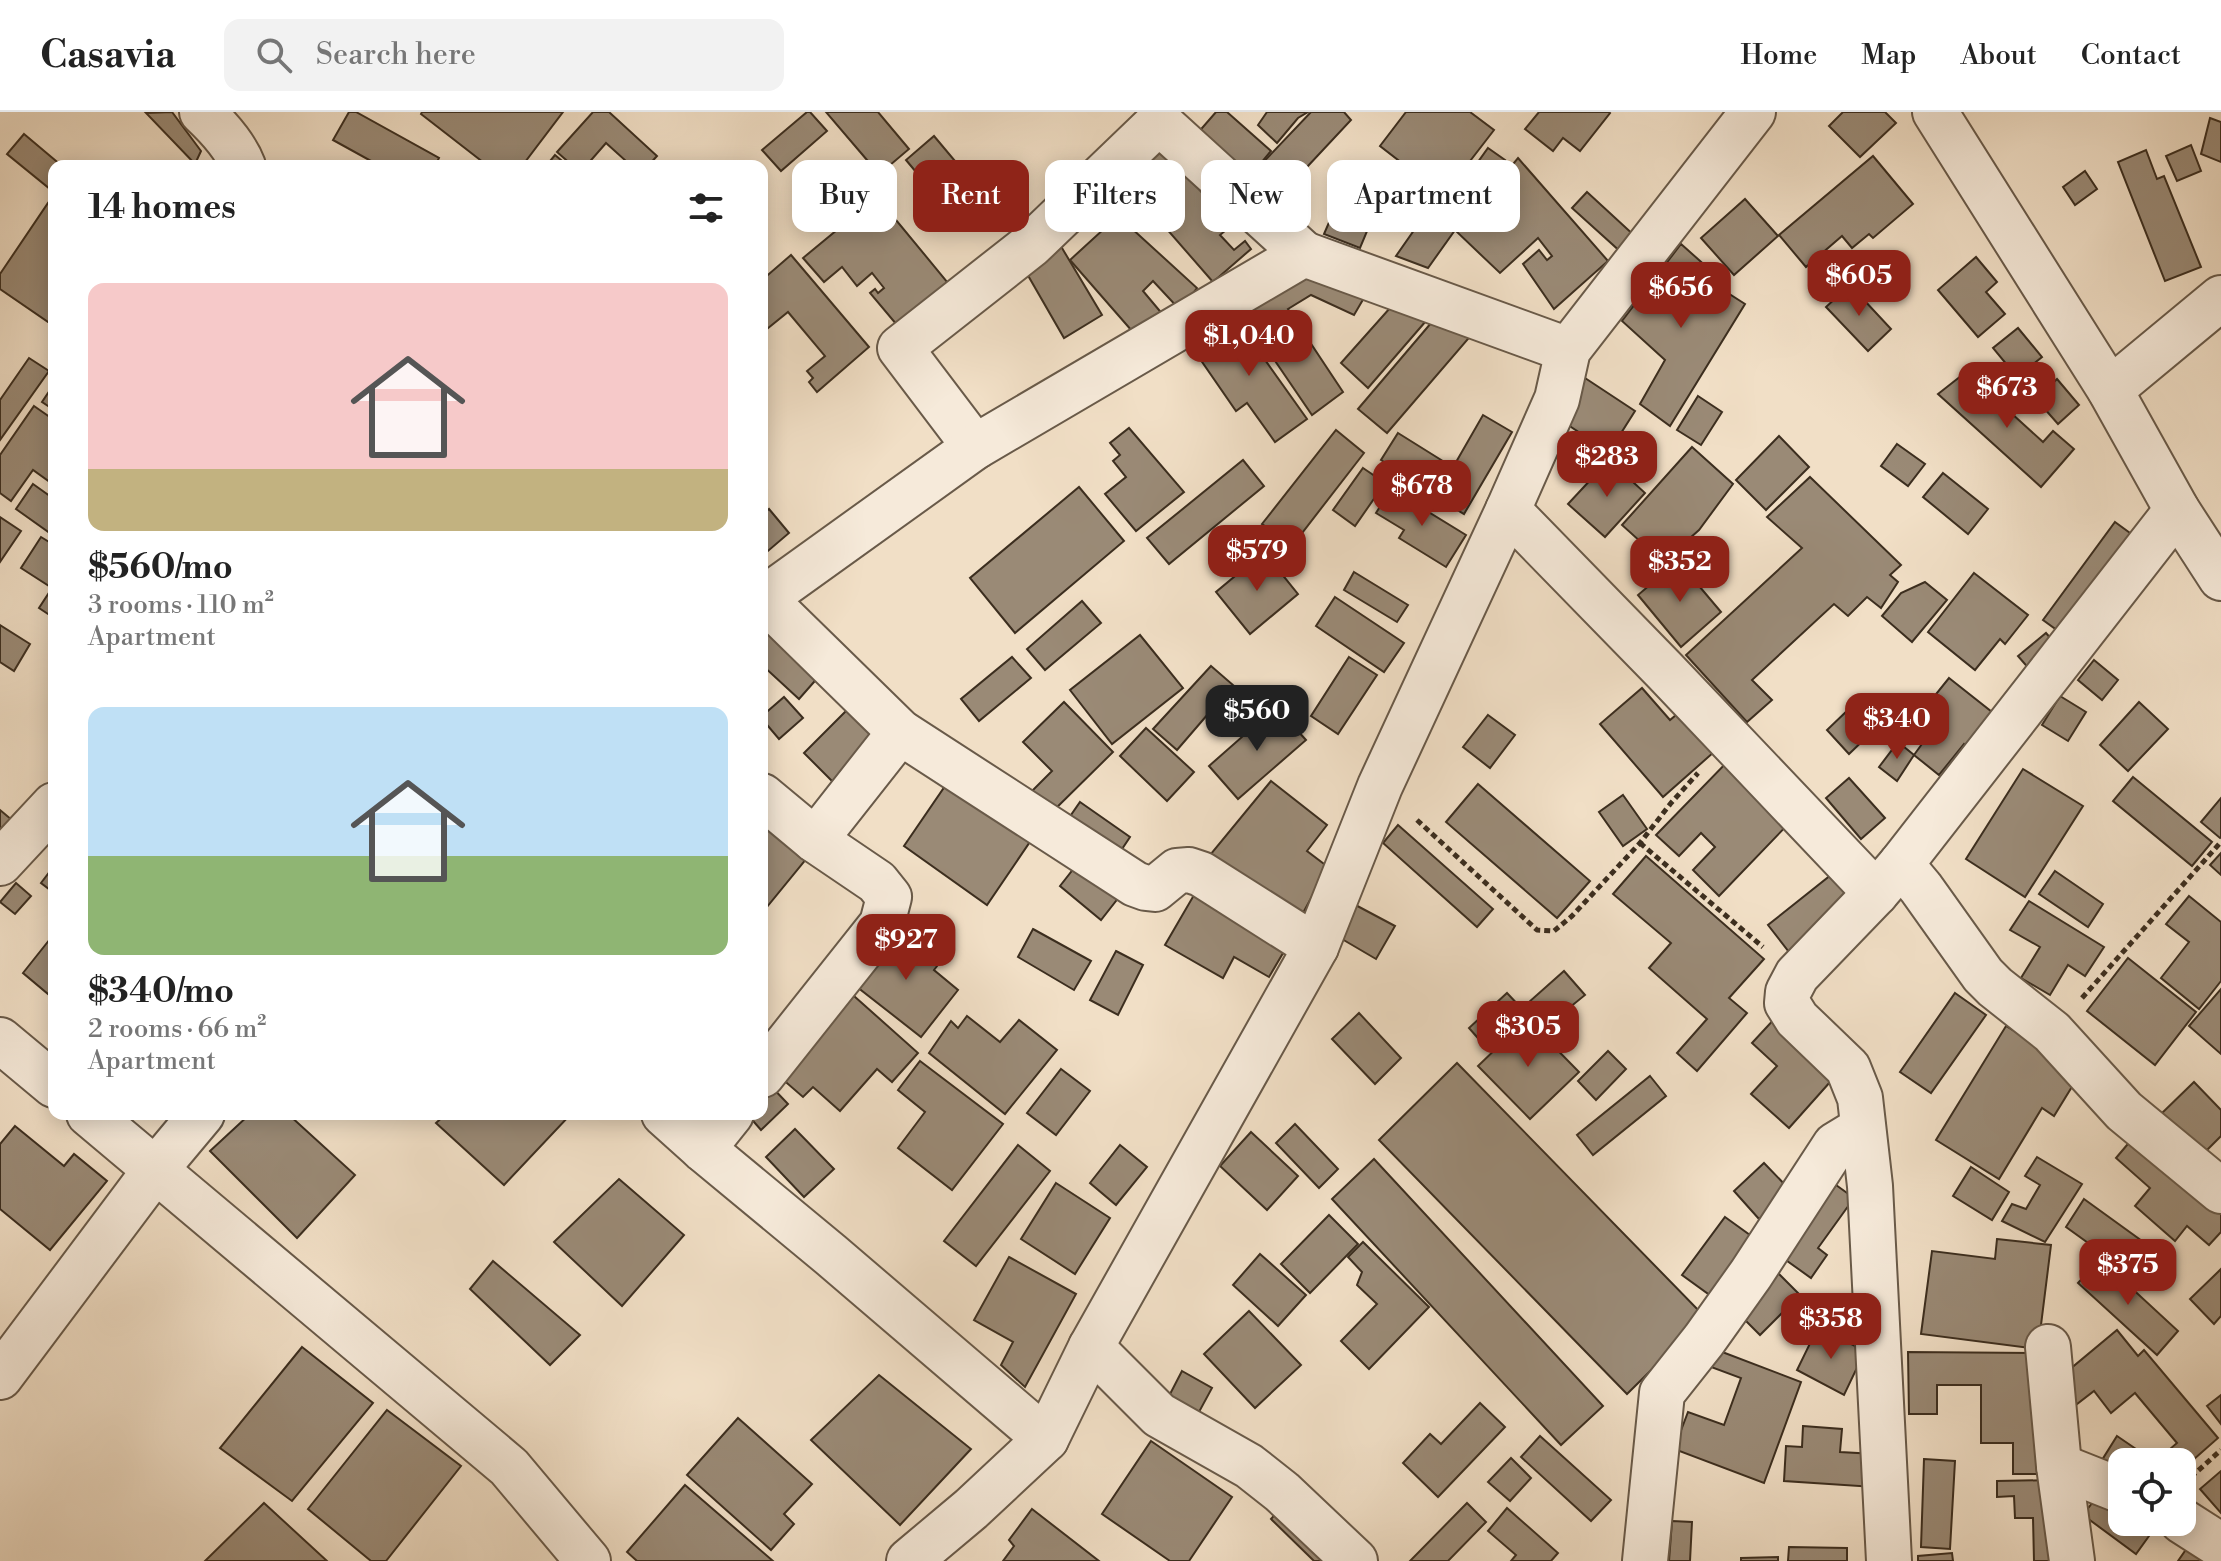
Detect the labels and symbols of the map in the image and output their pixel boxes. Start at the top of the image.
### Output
pin: $605 [1812,250,1906,318]
pin: $656 [1634,262,1728,330]
pin: $1,040 [1184,310,1314,378]
pin: $673 [1960,362,2054,430]
pin: $283 [1560,431,1654,499]
pin: $678 [1375,460,1469,528]
pin: $579 [1210,525,1304,593]
pin: $352 [1633,536,1727,604]
pin: $560 [1210,685,1304,753]
pin: $340 [1850,693,1944,761]
pin: $927 [859,914,953,982]
pin: $305 [1481,1001,1575,1069]
pin: $375 [2081,1239,2175,1307]
pin: $358 [1784,1293,1878,1361]

